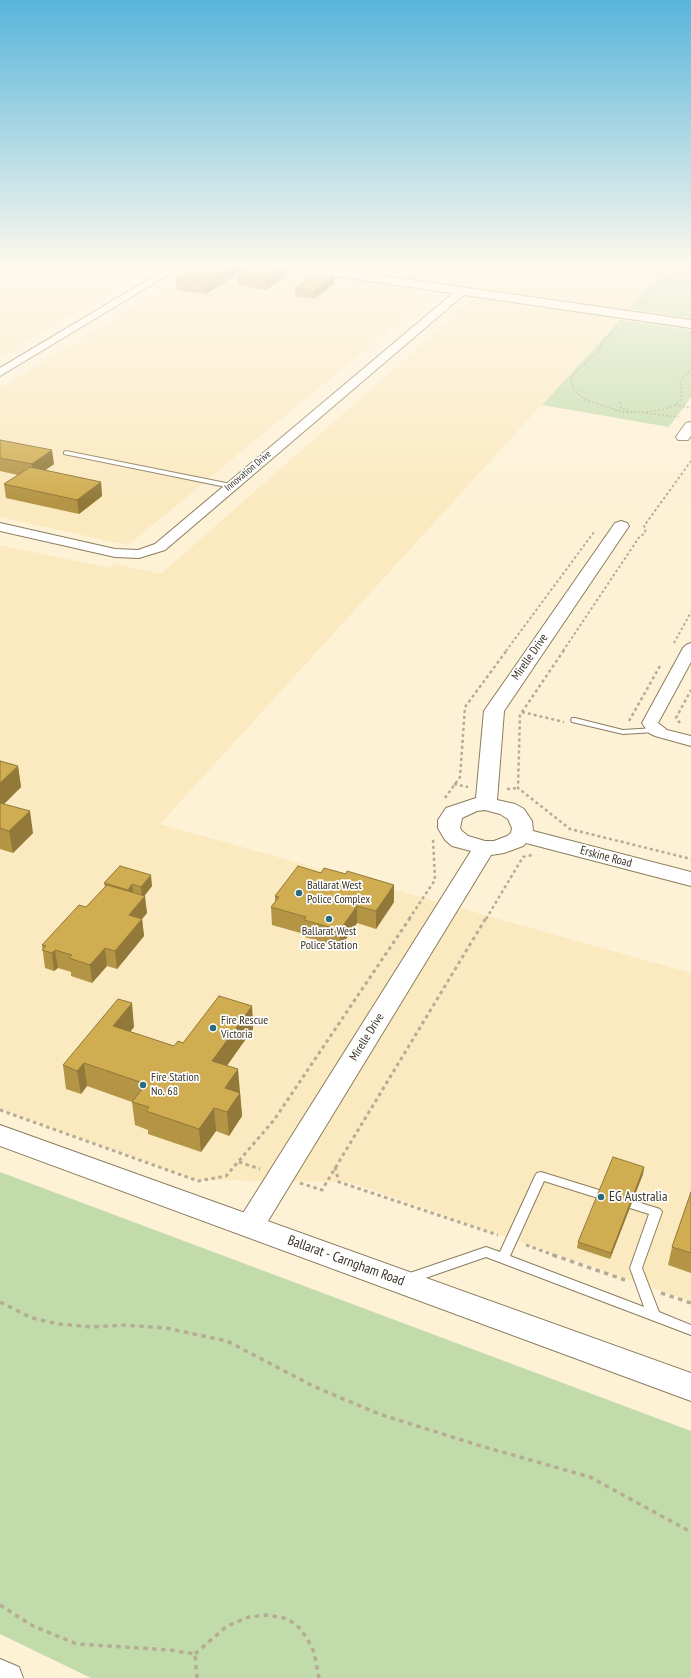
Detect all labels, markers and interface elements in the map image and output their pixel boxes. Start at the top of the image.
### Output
street label: Innovation Drive [222,448,274,494]
street label: Mirelle Drive [509,631,551,683]
street label: Erskine Road [579,843,633,871]
place label: Ballarat West Police Complex [307,879,370,907]
marker: Ballarat West Police Complex [294,888,304,898]
marker: Ballarat West Police Station [324,914,334,924]
place label: Ballarat West Police Station [301,925,357,953]
street label: Mirelle Drive [347,1011,387,1063]
place label: Fire Rescue Victoria [221,1014,268,1042]
marker: Fire Rescue Victoria [208,1023,218,1033]
place label: Fire Station No. 68 [151,1071,199,1099]
marker: Fire Station No. 68 [138,1080,148,1090]
place label: EG Australia [609,1189,667,1205]
marker: EG Australia [596,1192,606,1202]
street label: Ballarat - Carngham Road [285,1232,407,1290]

